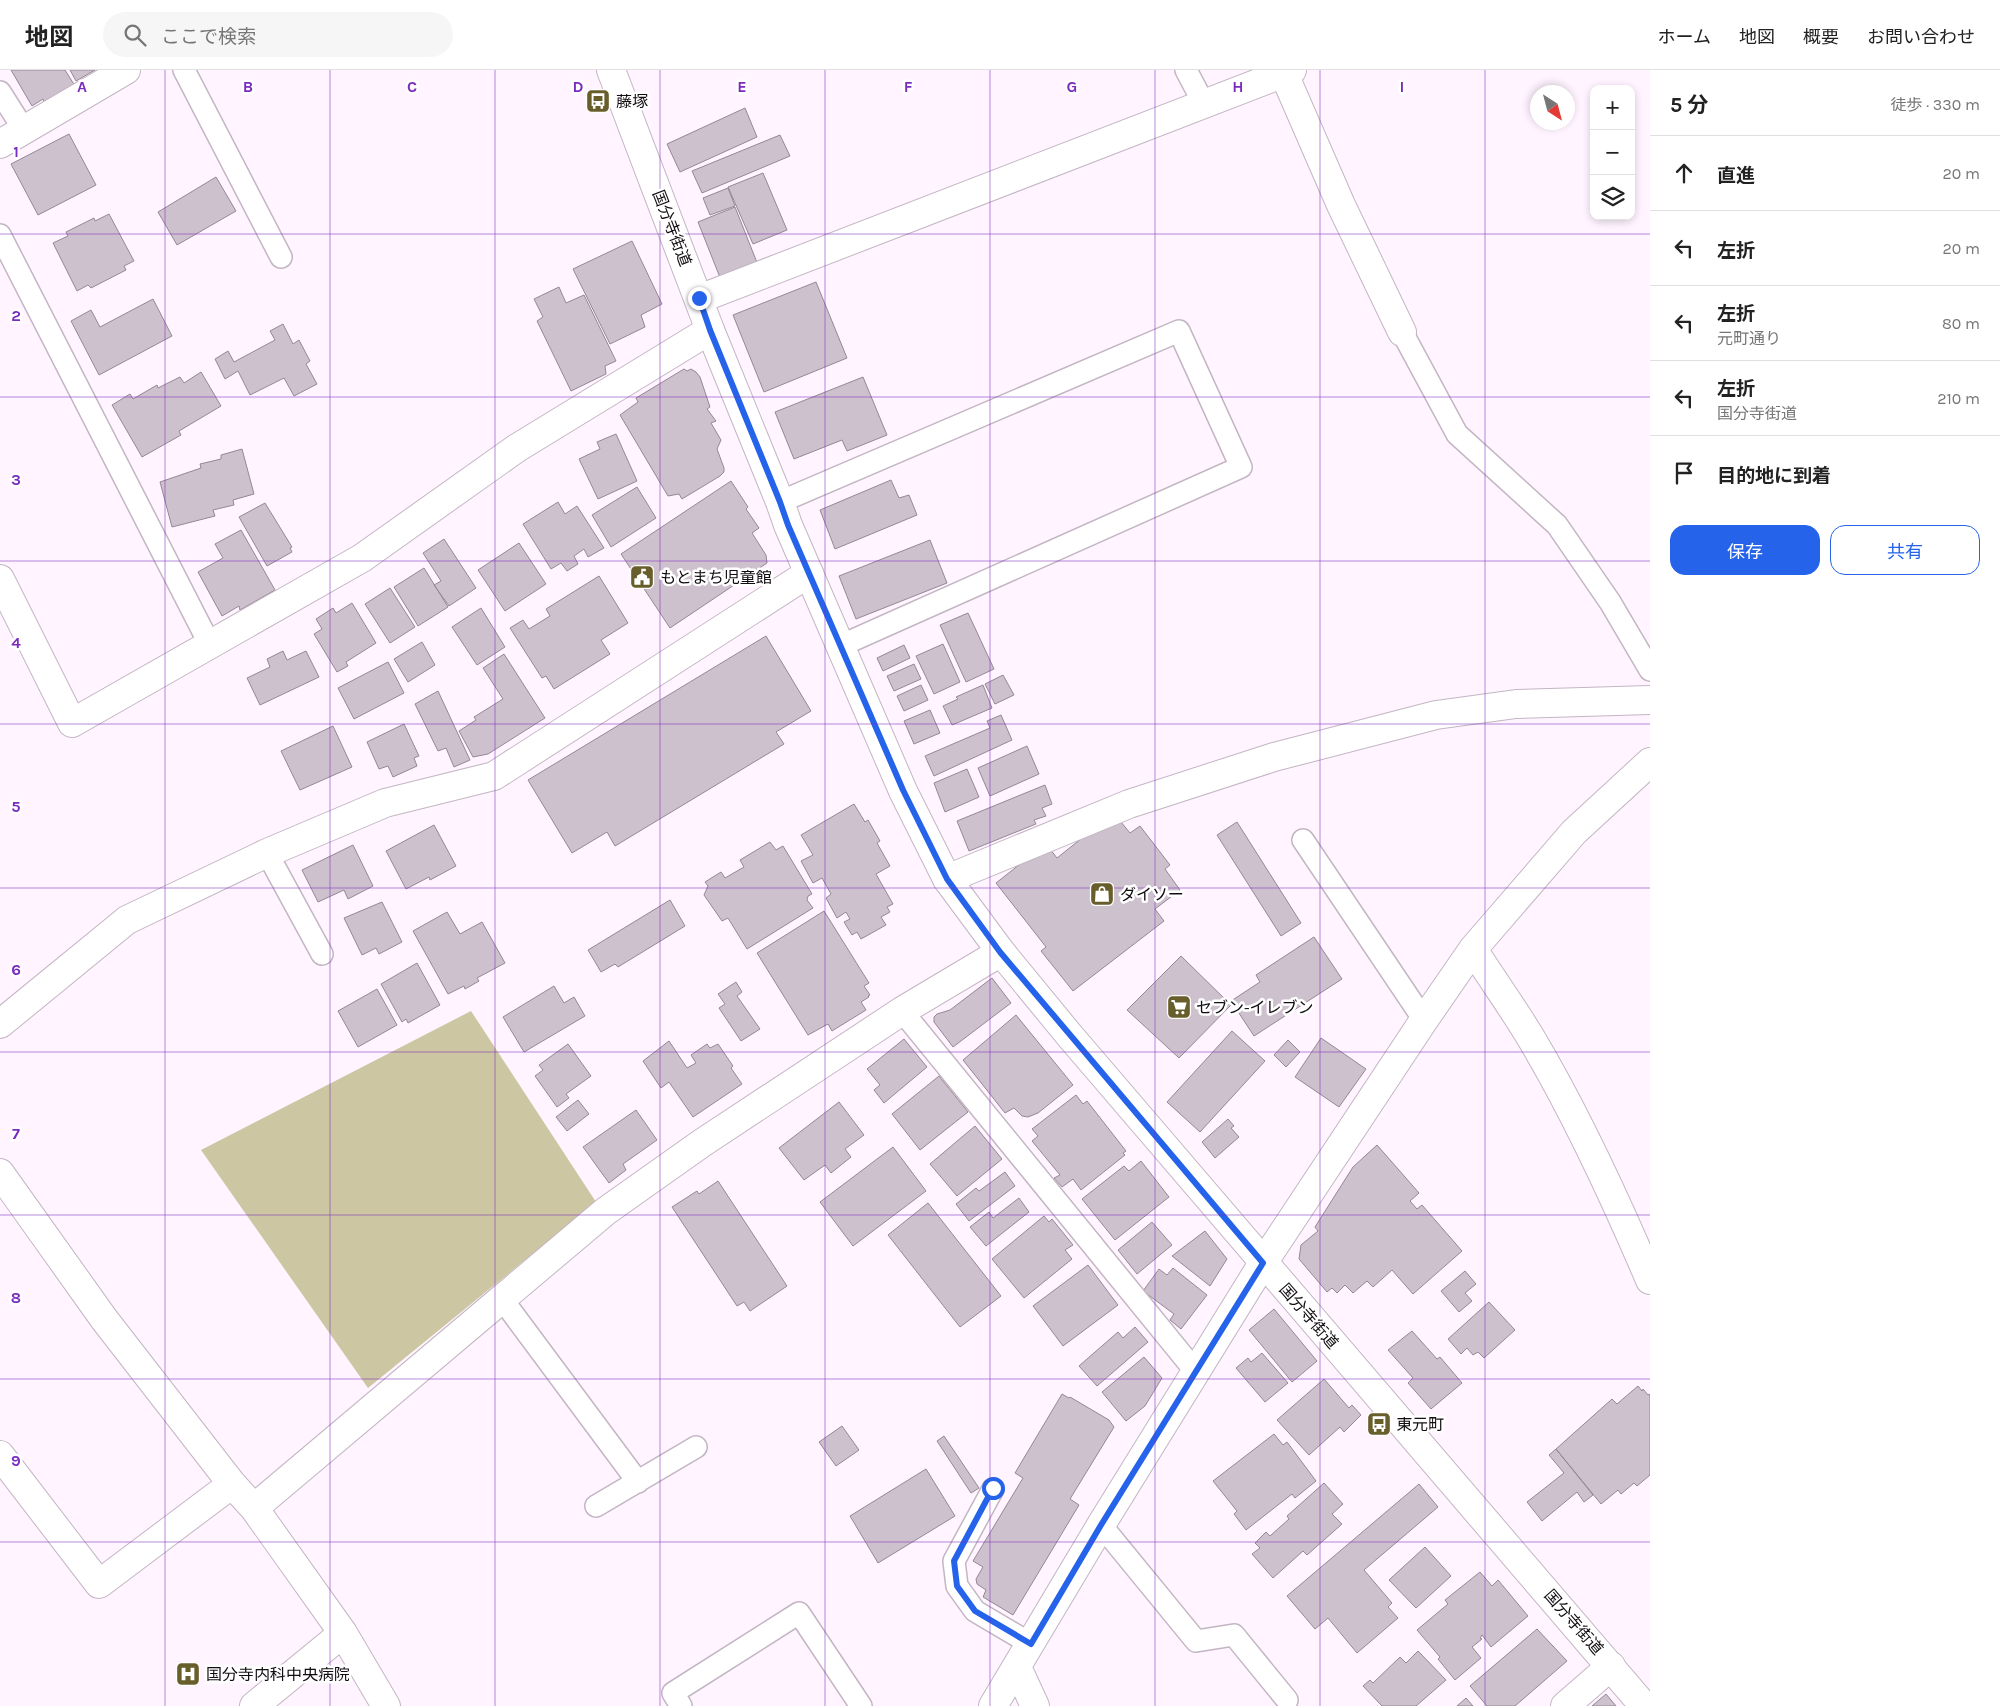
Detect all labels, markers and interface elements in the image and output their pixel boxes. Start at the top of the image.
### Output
search box [103,12,453,57]
icon: search [121,21,149,49]
text: 地図 [25,23,73,51]
text: ここで検索 [161,26,256,48]
text: ホーム [1658,26,1711,48]
text: 地図 [1739,26,1775,48]
text: 概要 [1803,26,1839,48]
text: お問い合わせ [1867,26,1975,48]
text: A [77,77,87,96]
text: B [243,77,253,96]
text: C [407,77,417,96]
text: D [573,77,584,96]
text: E [737,77,747,96]
text: F [904,77,913,96]
text: G [1067,77,1077,96]
text: H [1232,77,1244,96]
text: I [1400,77,1404,96]
north arrow [1530,85,1575,130]
map controls [1590,85,1635,220]
button: + [1590,85,1635,130]
bus stop icon: 藤塚 [585,88,611,114]
place label: 藤塚 [616,92,648,111]
text: 5 分 [1670,93,1709,117]
text: 徒歩 · 330 m [1890,95,1980,114]
button: − [1590,130,1635,175]
text: 1 [13,142,19,161]
icon: ahead [1670,159,1698,187]
text: 20 m [1942,164,1980,183]
text: 直進 [1717,165,1755,187]
button: layers [1590,175,1635,220]
street label: 国分寺街道 [649,187,695,269]
icon: left [1670,234,1698,262]
text: 20 m [1942,239,1980,258]
text: 左折 [1717,240,1755,262]
route end [688,287,711,310]
text: 左折 [1717,303,1755,325]
text: 2 [11,306,21,325]
icon: left [1670,309,1698,337]
text: 80 m [1942,314,1980,333]
text: 元町通り [1717,329,1781,348]
text: 左折 [1717,378,1755,400]
icon: left [1670,384,1698,412]
text: 210 m [1937,389,1980,408]
text: 国分寺街道 [1717,404,1797,423]
icon: arrive [1670,459,1698,487]
text: 目的地に到着 [1717,465,1831,487]
text: 3 [11,470,21,489]
button: 保存 [1670,525,1820,575]
button: 共有 [1830,525,1980,575]
public building icon: もとまち児童館 [629,564,655,590]
place label: もとまち児童館 [660,568,772,587]
text: 4 [11,633,21,652]
text: 5 [11,797,21,816]
shop icon: ダイソー [1089,881,1115,907]
place label: ダイソー [1120,885,1184,904]
text: 6 [11,960,21,979]
supermarket icon: セブン-イレブン [1166,994,1192,1020]
place label: セブン-イレブン [1196,998,1314,1017]
text: 7 [12,1124,20,1143]
street label: 国分寺街道 [1276,1280,1342,1352]
text: 8 [11,1288,21,1307]
bus stop icon: 東元町 [1366,1411,1392,1437]
place label: 東元町 [1396,1415,1444,1434]
text: 9 [11,1451,21,1470]
route start [982,1477,1005,1500]
street label: 国分寺街道 [1541,1586,1607,1658]
hospital icon: 国分寺内科中央病院 [175,1661,201,1687]
place label: 国分寺内科中央病院 [206,1665,350,1684]

